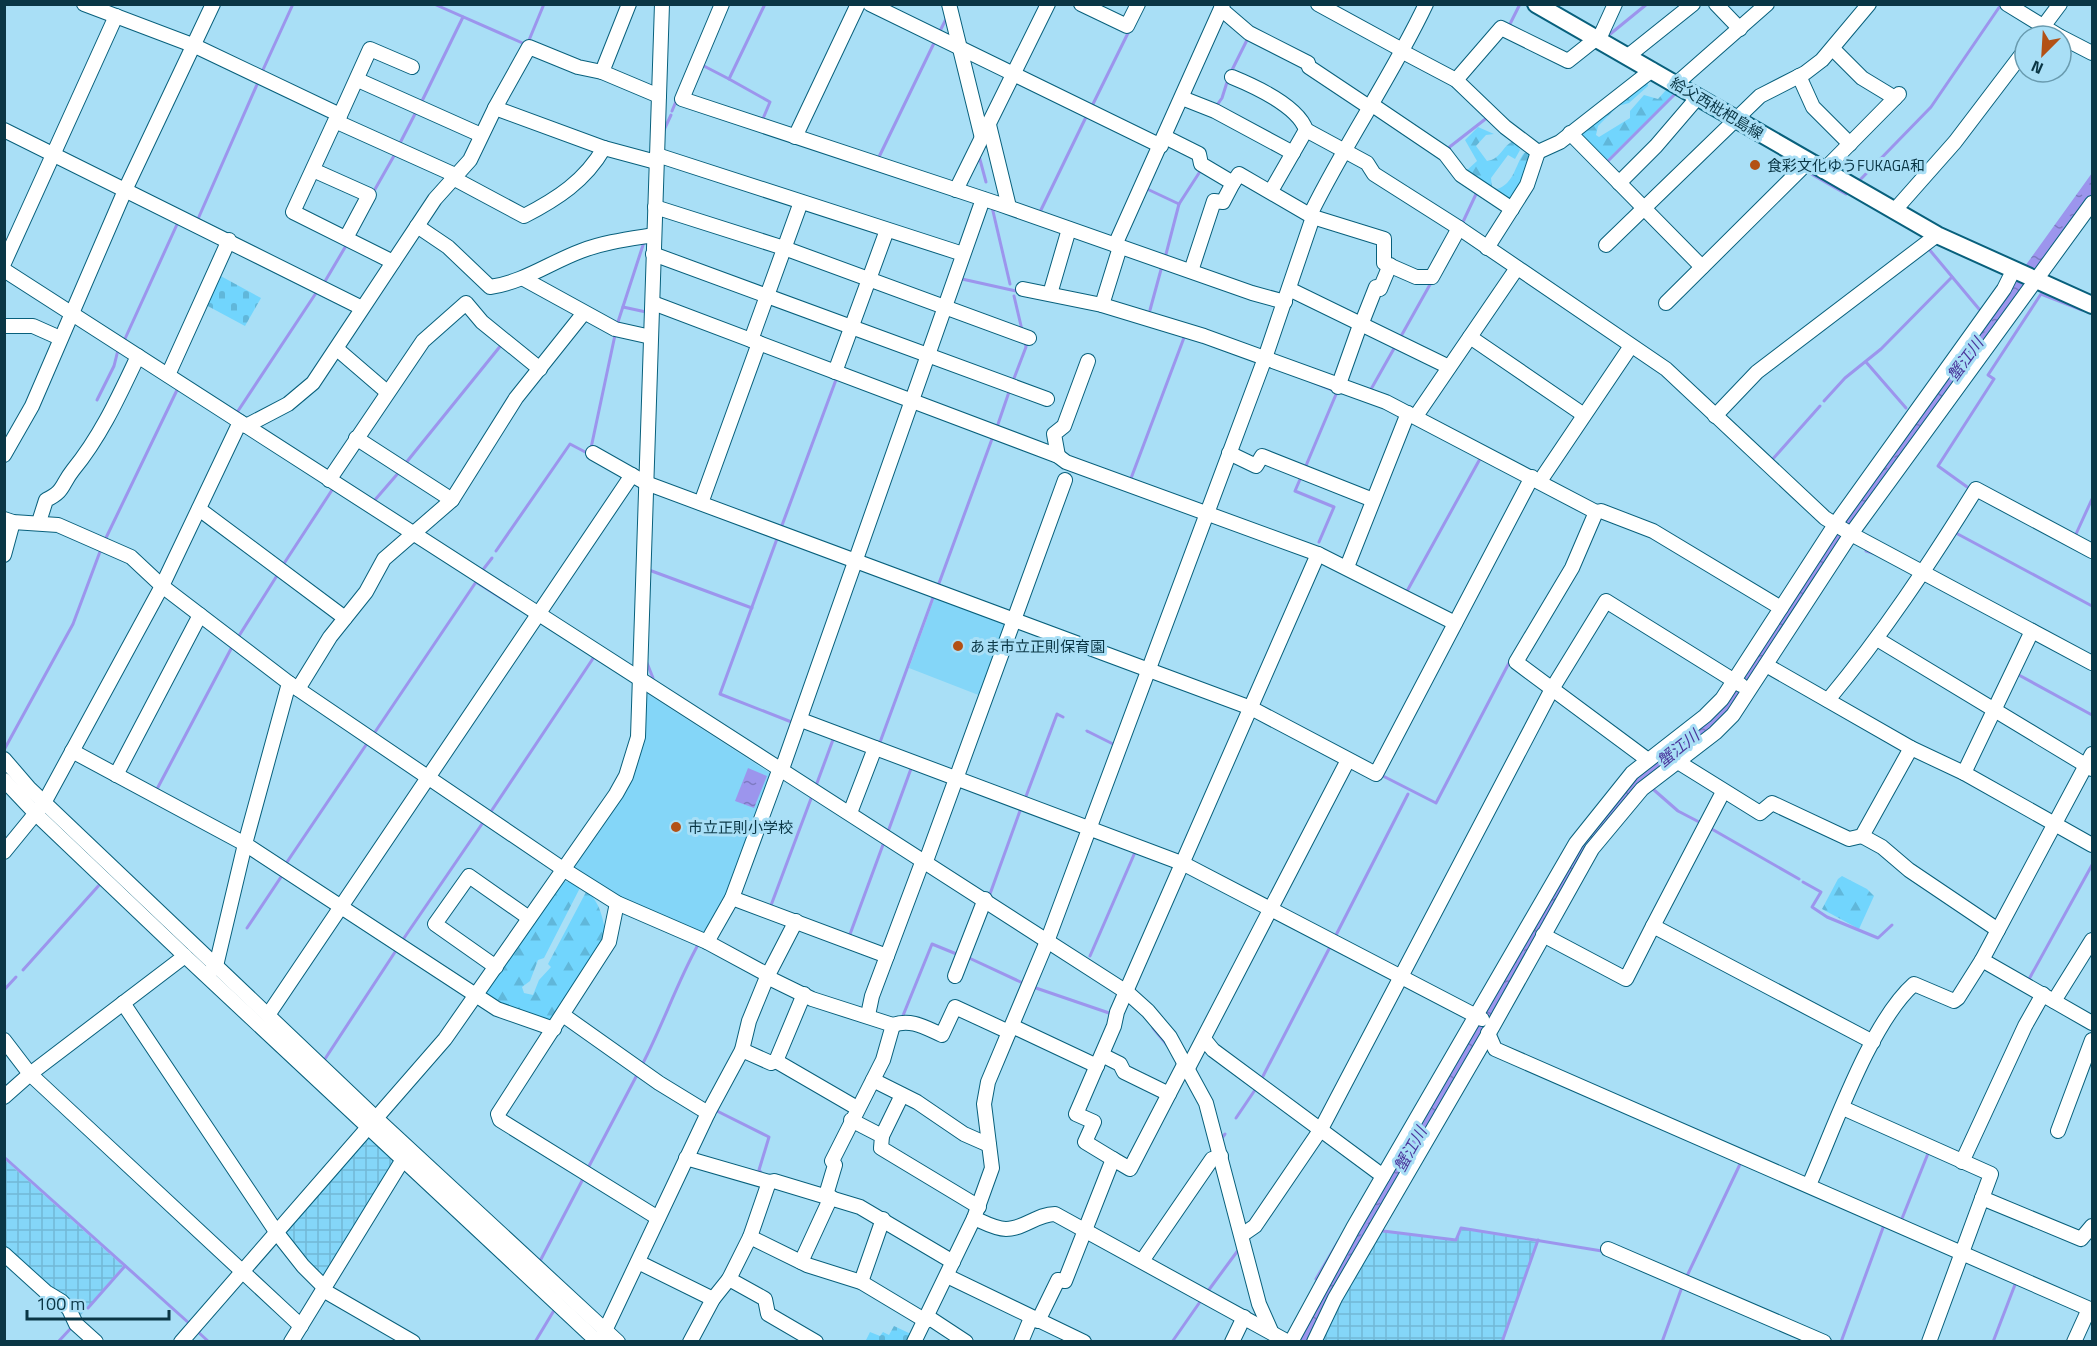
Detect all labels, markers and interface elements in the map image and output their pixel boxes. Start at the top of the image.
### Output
north arrow [2013,24,2073,84]
text: N [2027,54,2047,81]
street label: 給父西枇杷島線 [1666,71,1768,145]
place label: 食彩文化ゆうFUKAGA和 [1767,154,1925,177]
marker: 食彩文化ゆうFUKAGA和 [1748,158,1762,172]
water label: 蟹江川 [1941,331,1990,385]
place label: あま市立正則保育園 [970,635,1105,658]
marker: あま市立正則保育園 [951,639,965,653]
water label: 蟹江川 [1652,722,1706,772]
place label: 市立正則小学校 [688,816,793,839]
marker: 市立正則小学校 [669,820,683,834]
water label: 蟹江川 [1388,1120,1433,1176]
scale bar [27,1283,170,1321]
text: 100 m [36,1290,85,1317]

